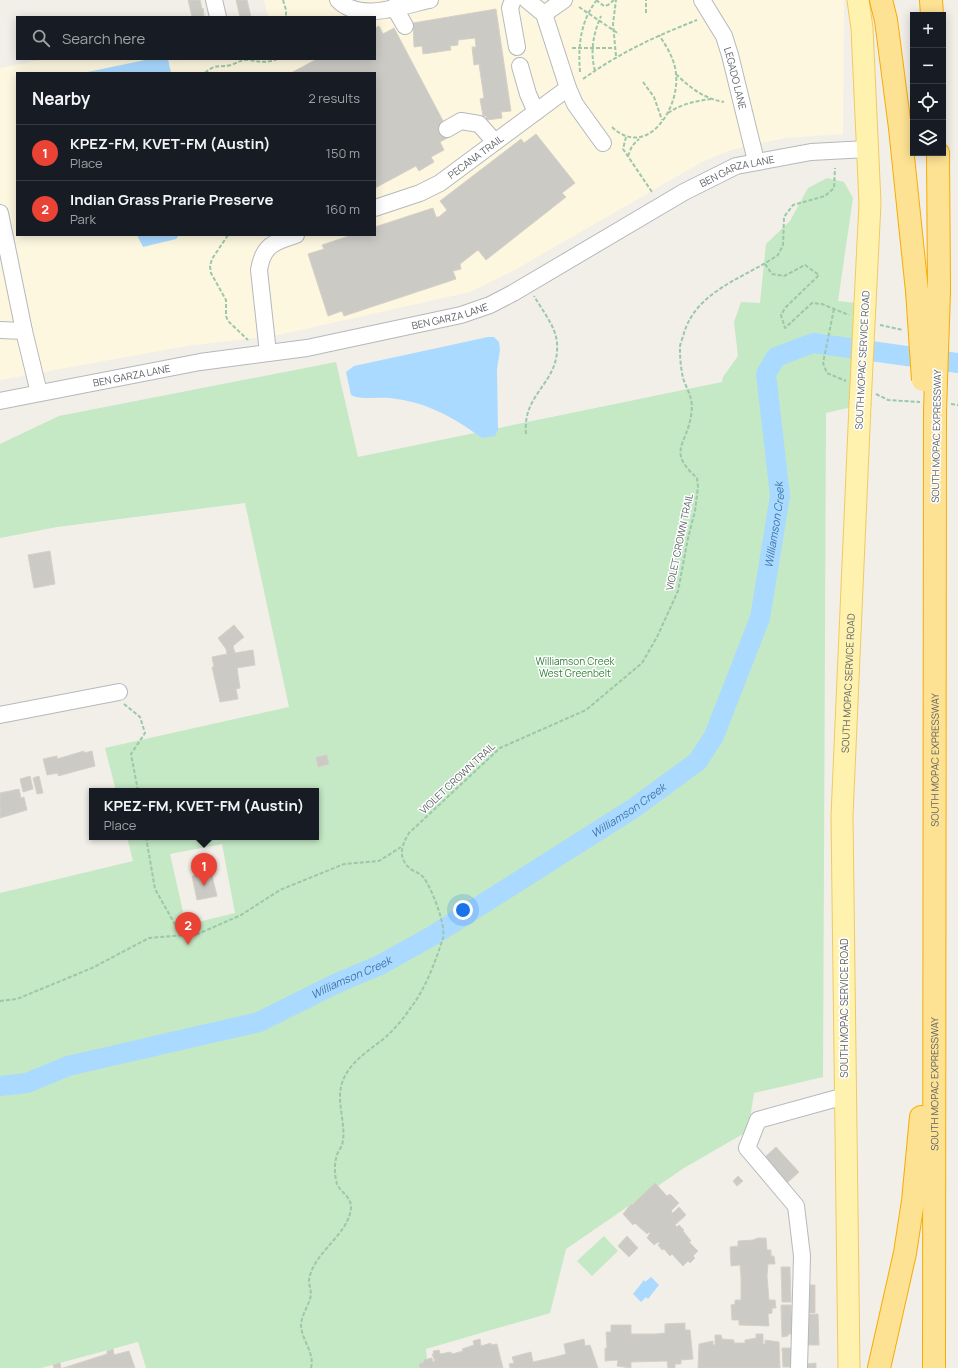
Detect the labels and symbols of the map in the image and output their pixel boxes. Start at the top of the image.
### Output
street label: LEGADO LANE [721,45,750,111]
street label: PECANA TRAIL [445,131,506,182]
street label: BEN GARZA LANE [697,152,776,190]
street label: SOUTH MOPAC SERVICE ROAD [851,290,873,430]
street label: BEN GARZA LANE [410,299,490,332]
street label: BEN GARZA LANE [92,361,172,390]
street label: SOUTH MOPAC EXPRESSWAY [928,369,944,503]
water label: Williamson Creek [760,480,787,569]
street label: VIOLET CROWN TRAIL [662,492,696,592]
street label: SOUTH MOPAC SERVICE ROAD [838,613,858,753]
park label: Williamson Creek West Greenbelt [536,654,616,680]
street label: SOUTH MOPAC EXPRESSWAY [928,693,942,827]
street label: VIOLET CROWN TRAIL [416,739,498,817]
water label: Williamson Creek [588,778,670,840]
pin: 1 [191,853,217,886]
your location [453,900,473,920]
pin: 2 [175,912,201,945]
street label: SOUTH MOPAC SERVICE ROAD [837,938,851,1078]
water label: Williamson Creek [308,951,395,1002]
street label: SOUTH MOPAC EXPRESSWAY [927,1017,941,1151]

